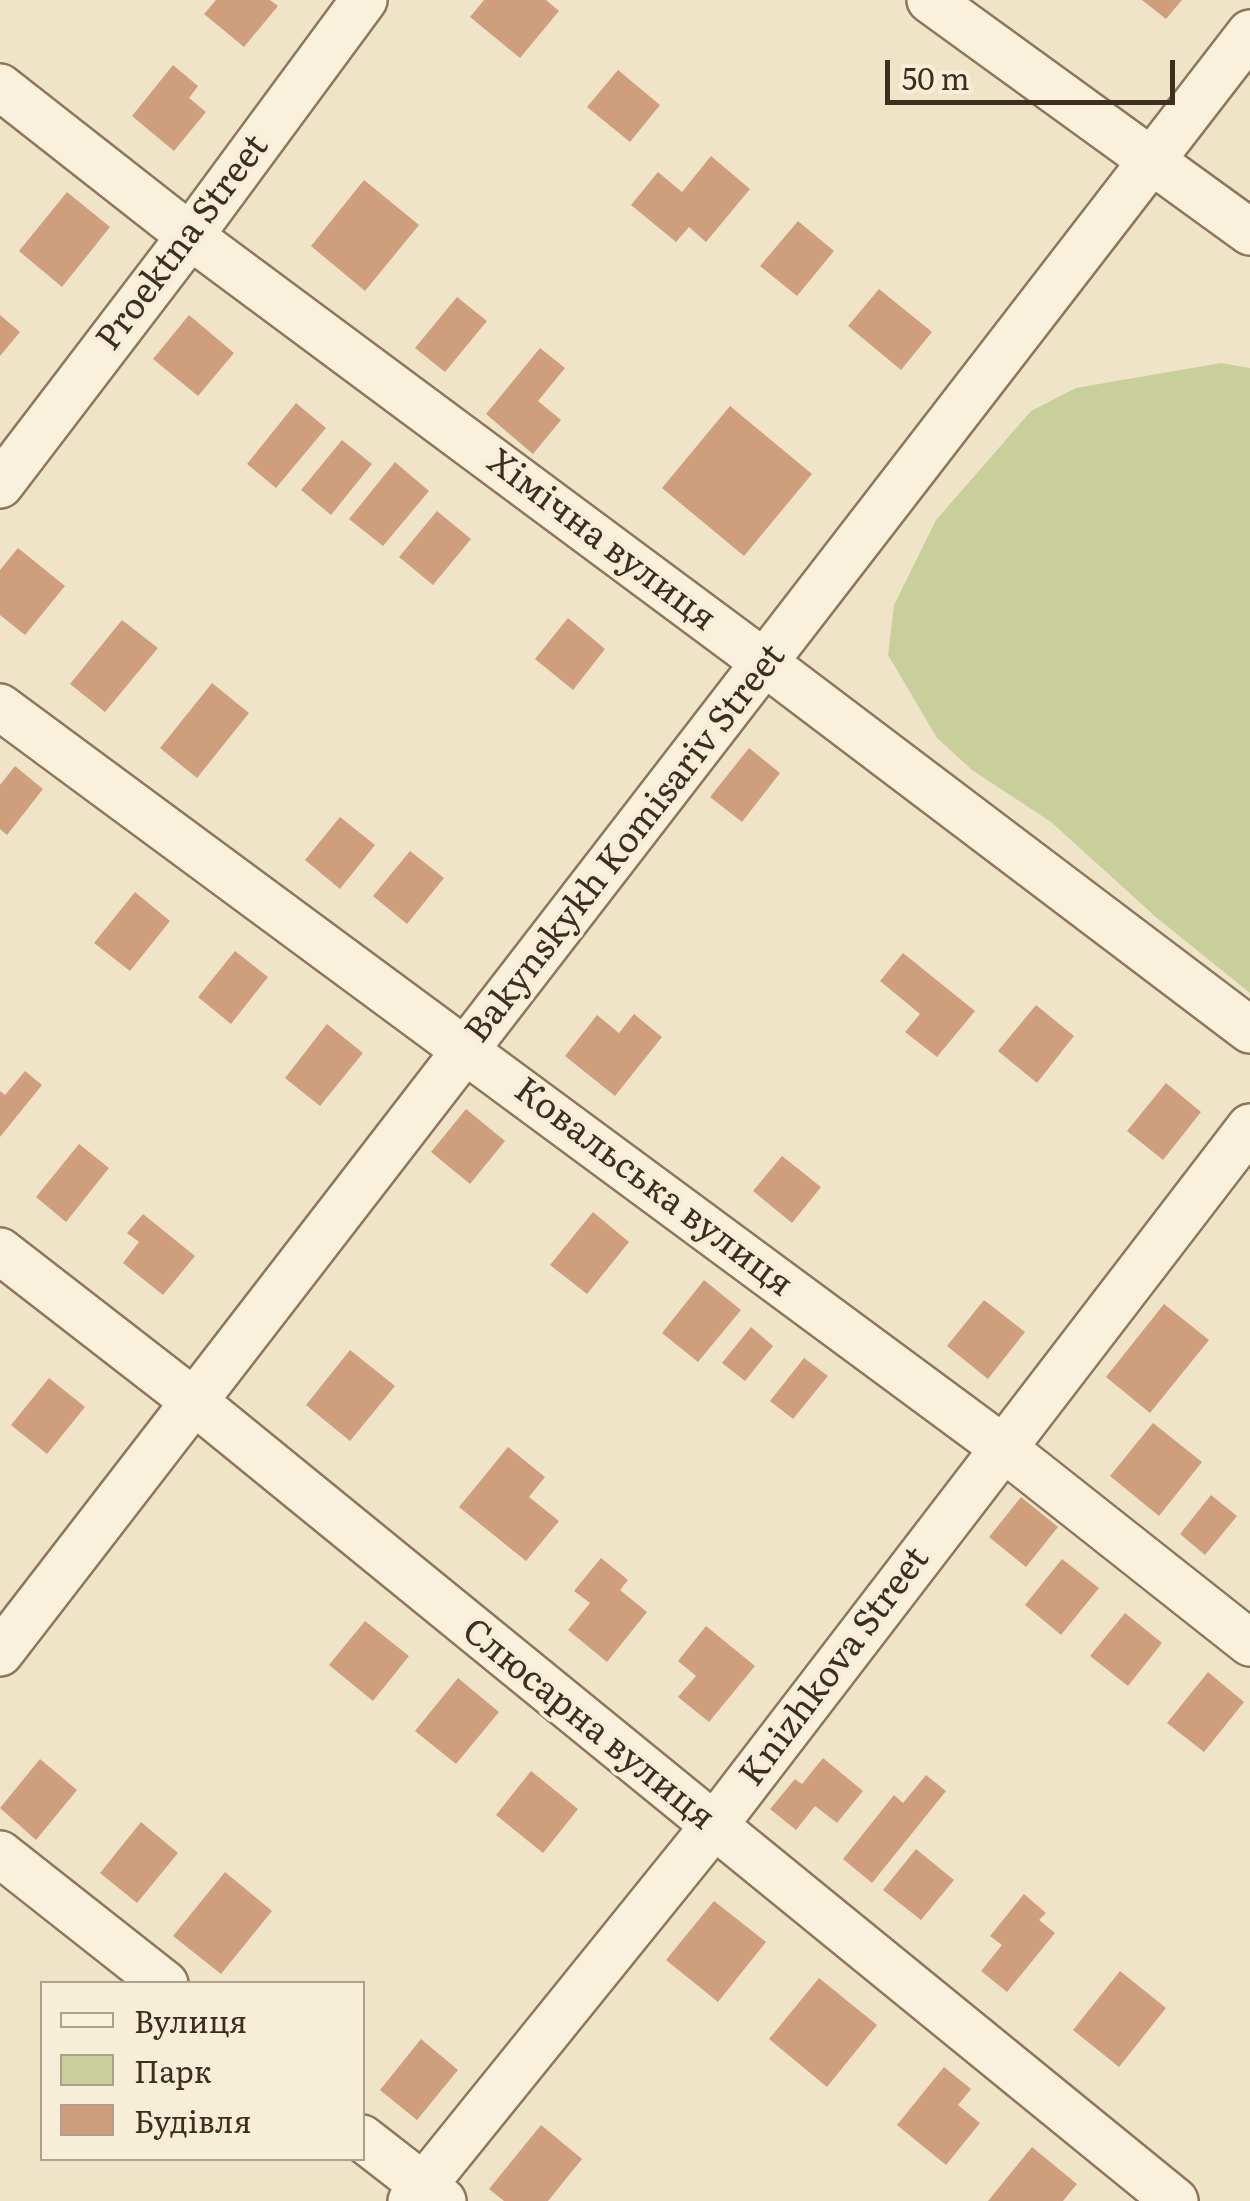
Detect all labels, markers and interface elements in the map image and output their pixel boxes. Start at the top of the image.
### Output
scale bar [890,40,1180,102]
text: 50 m [902,55,970,99]
street label: Proektna Street [88,127,278,359]
street label: Хімічна вулиця [478,441,724,641]
street label: Bakynskykh Komisariv Street [457,636,795,1052]
street label: Ковальська вулиця [506,1070,800,1306]
street label: Knizhkova Street [731,1539,939,1795]
street label: Слюсарна вулиця [454,1611,722,1839]
legend [40,1981,365,2161]
text: Вулиця [134,1998,247,2042]
text: Парк [134,2048,212,2092]
text: Будівля [134,2098,252,2142]

